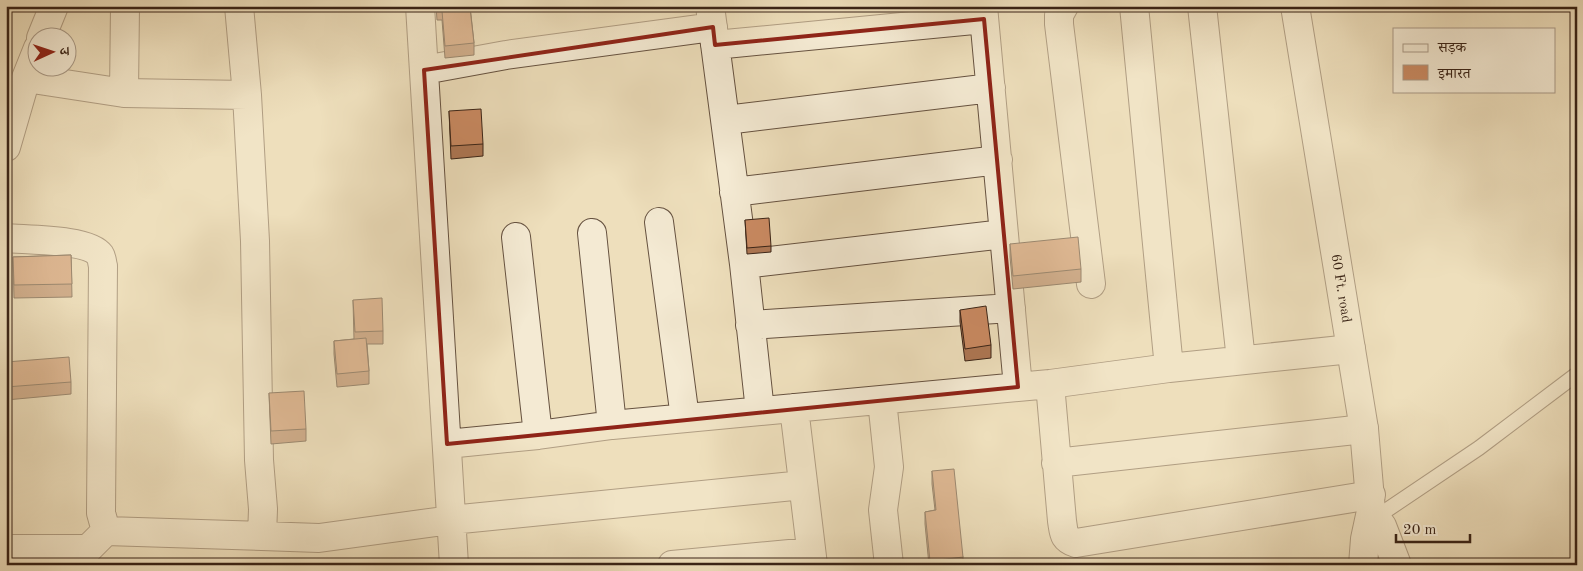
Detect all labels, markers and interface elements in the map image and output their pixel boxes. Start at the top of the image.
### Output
north arrow [28,28,78,78]
legend [1393,28,1556,92]
text: सड़क [1437,41,1467,56]
text: उ [57,46,71,56]
text: इमारत [1437,67,1472,82]
street label: 60 Ft. road [1329,253,1354,324]
scale bar [1396,511,1469,543]
text: 20 m [1403,523,1437,538]

